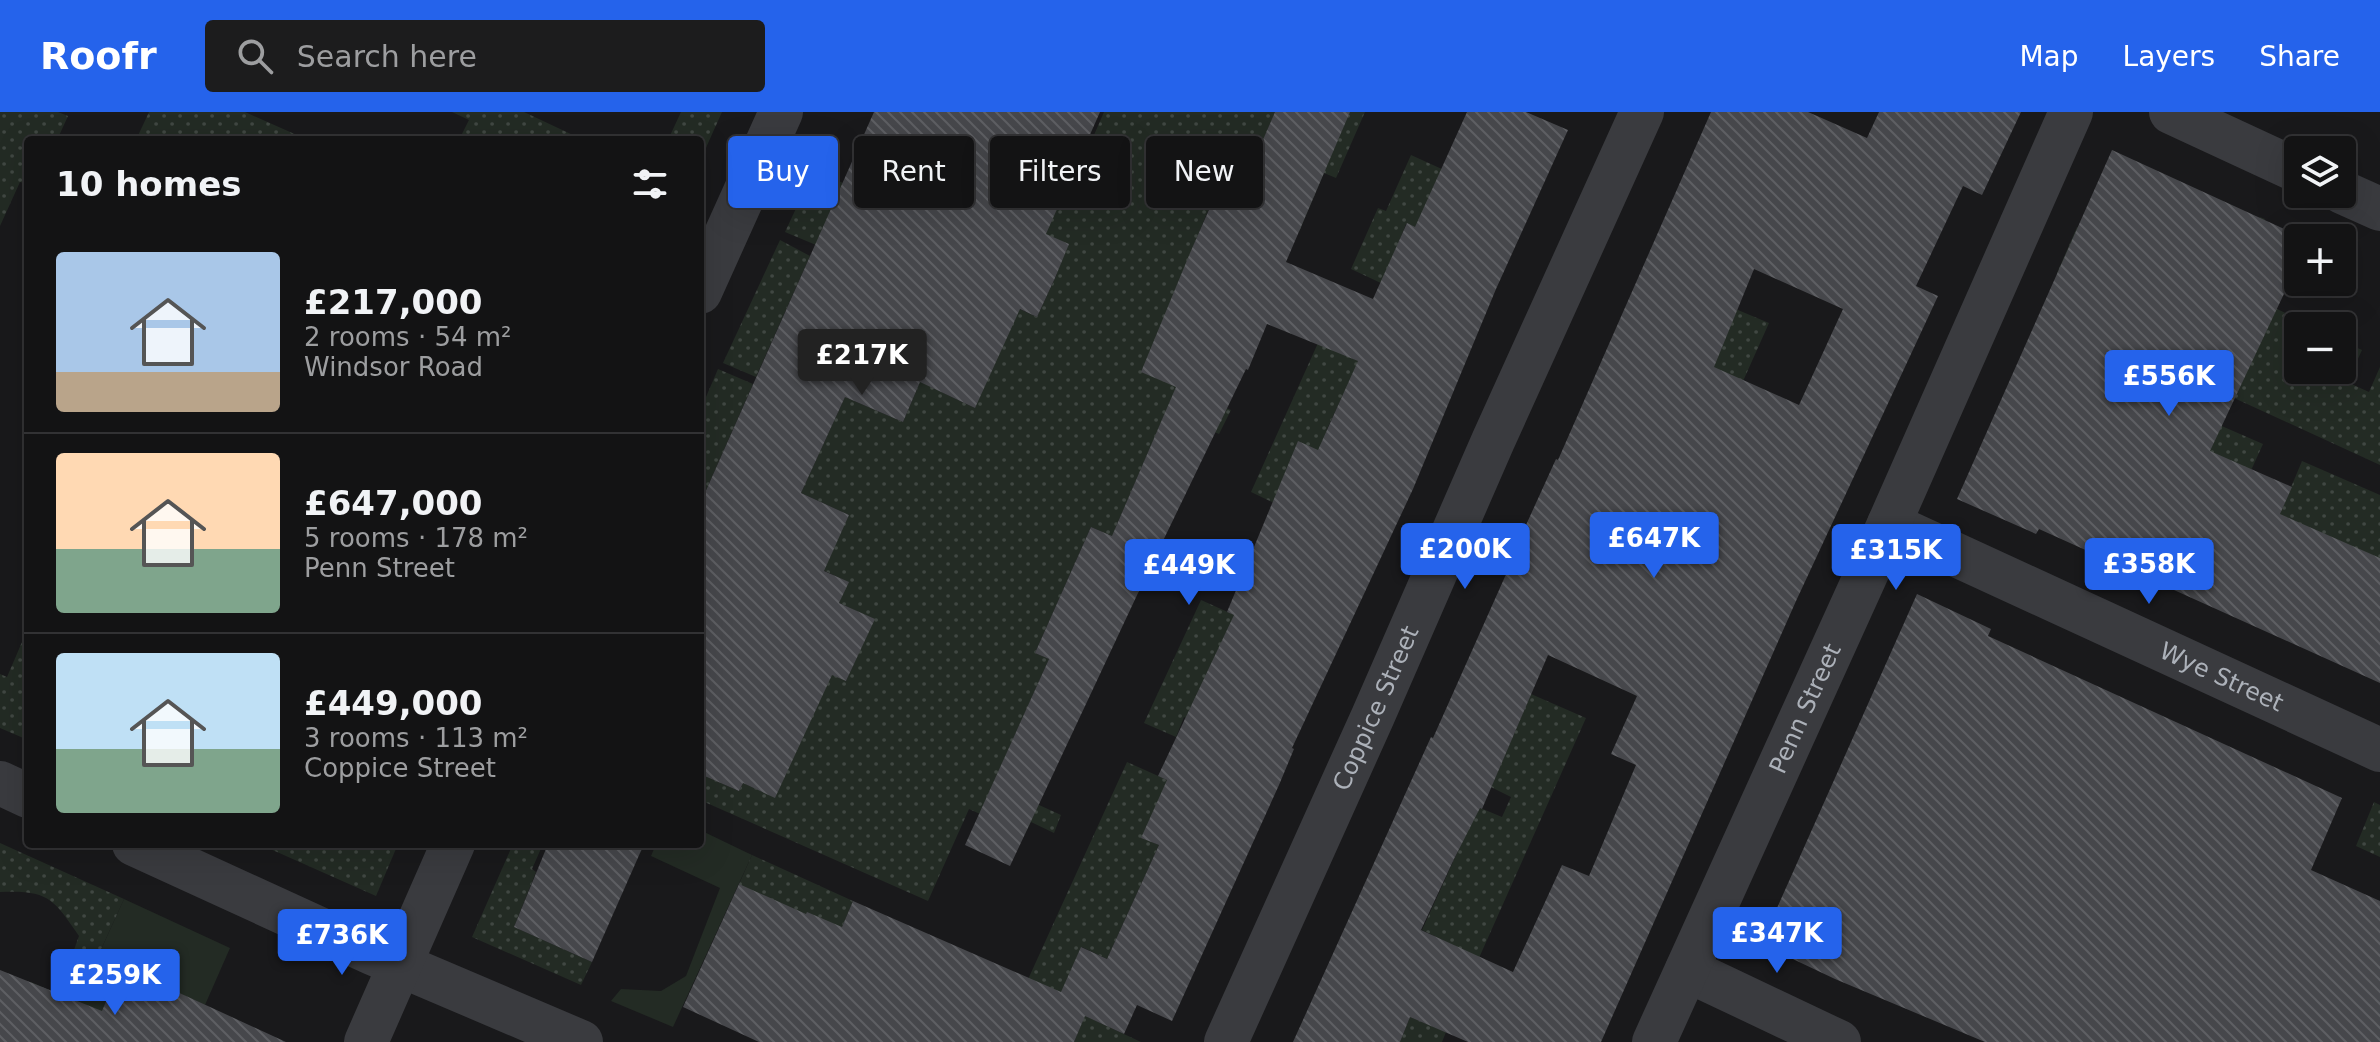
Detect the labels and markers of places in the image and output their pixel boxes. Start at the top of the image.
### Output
pin: £217K [806,329,918,397]
pin: £556K [2113,350,2225,418]
pin: £647K [1598,512,1710,580]
pin: £200K [1409,523,1521,591]
pin: £315K [1840,524,1952,592]
pin: £358K [2093,538,2205,606]
pin: £449K [1133,539,1245,607]
pin: £347K [1721,907,1833,975]
pin: £736K [286,909,398,977]
pin: £259K [59,949,171,1017]

